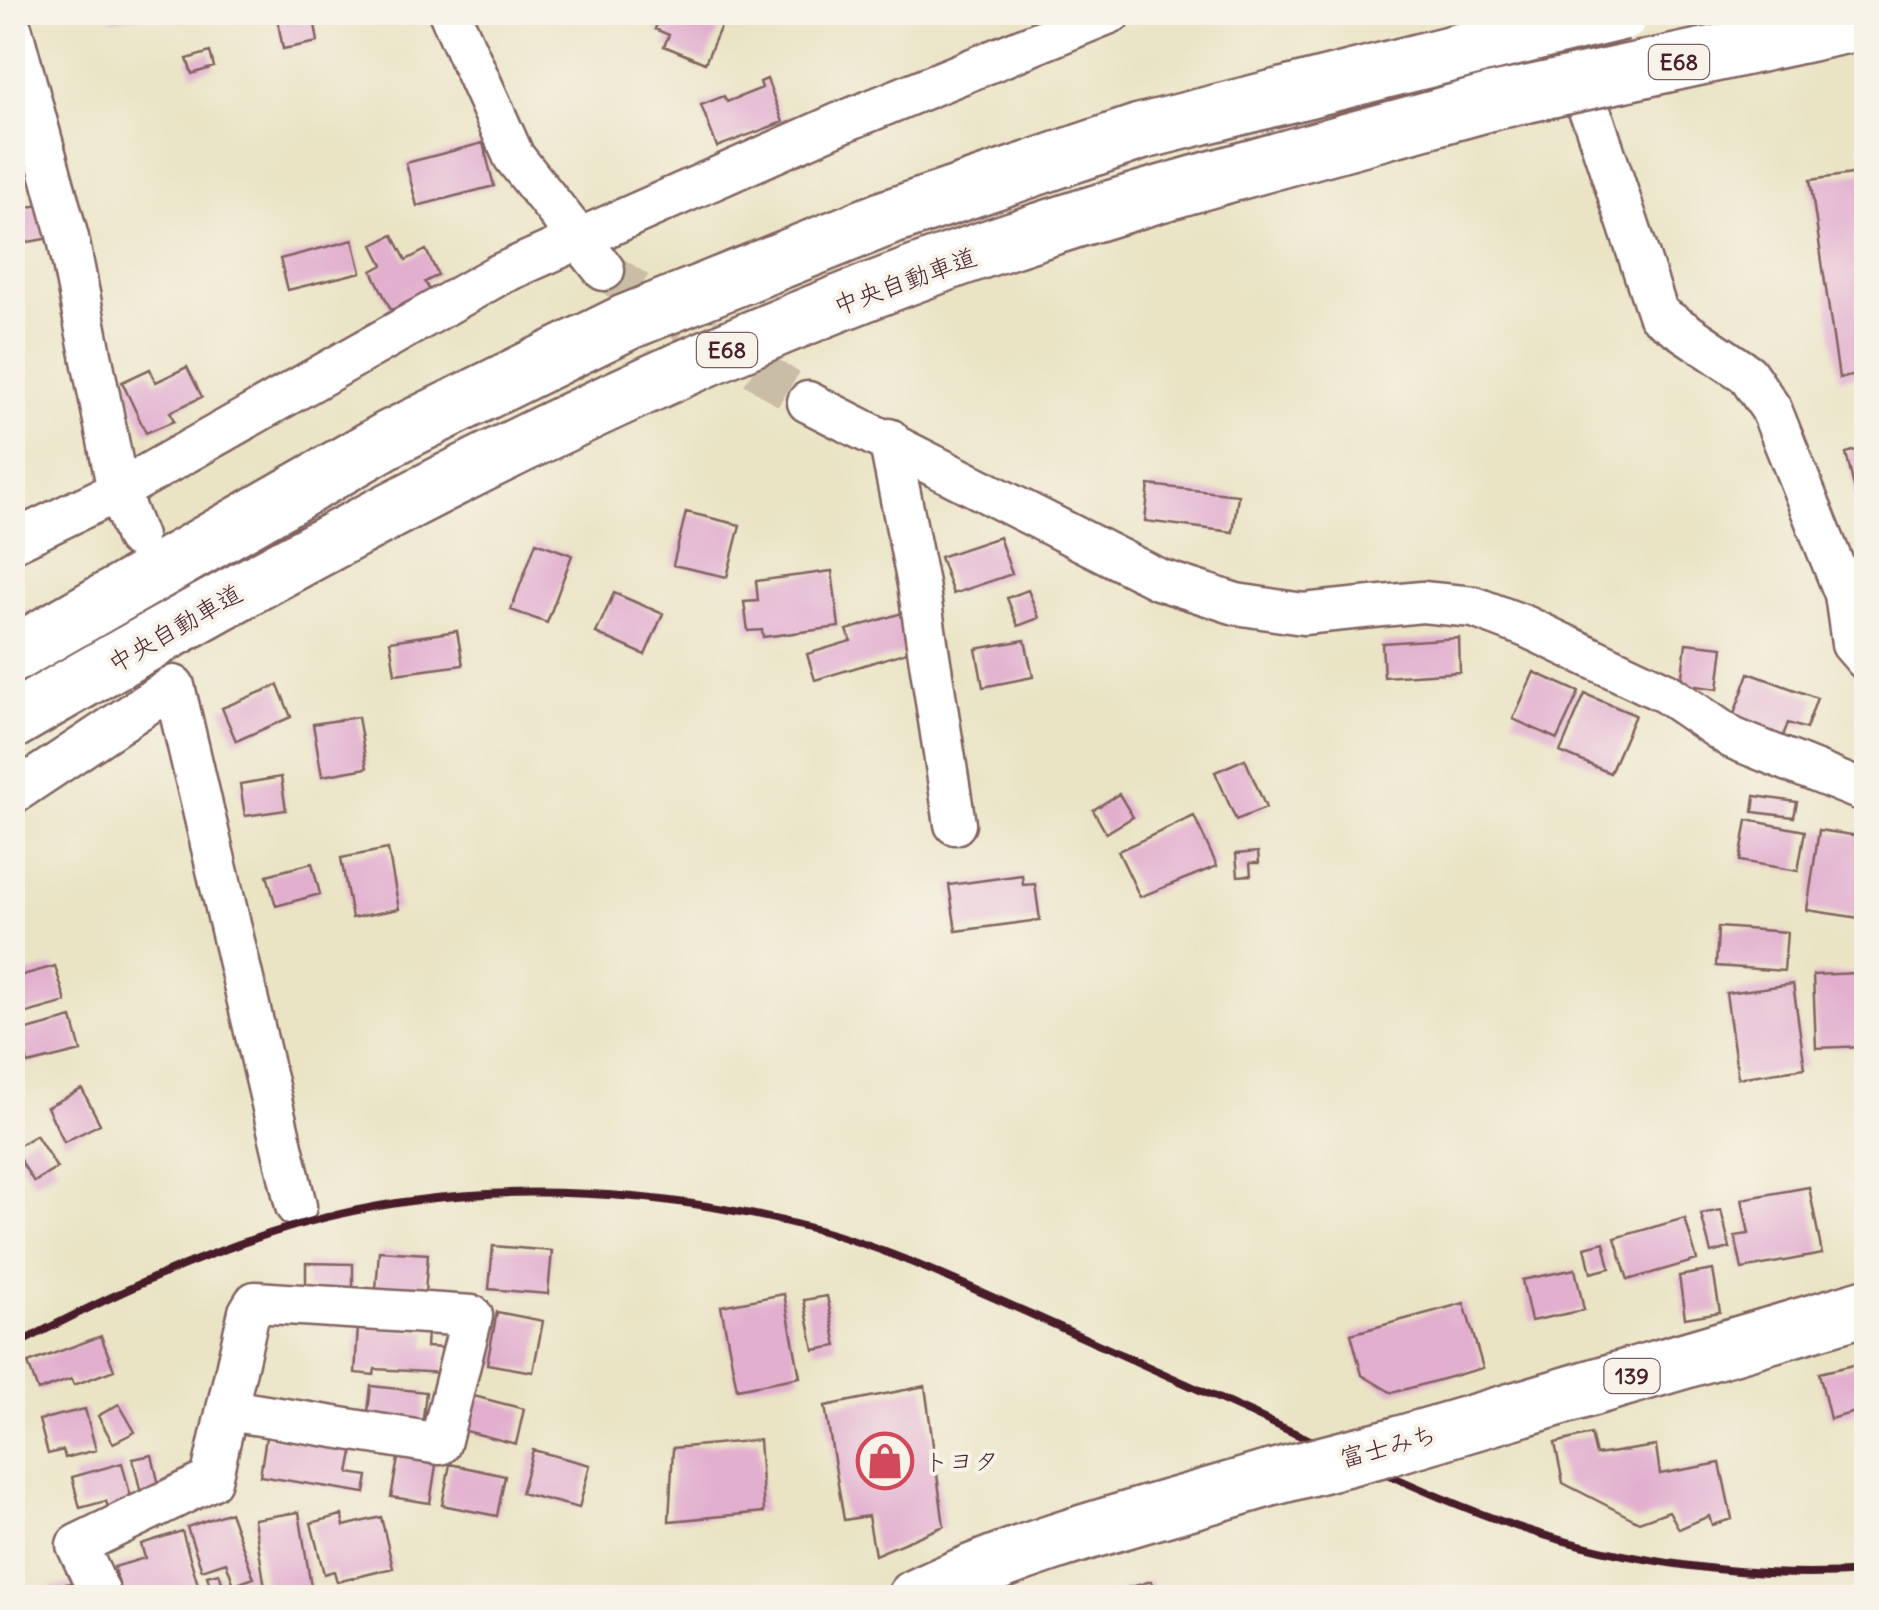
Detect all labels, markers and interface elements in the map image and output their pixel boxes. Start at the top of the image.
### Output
road number: E68 [1649,45,1709,79]
street label: 中央自動車道 [829,240,981,322]
road number: E68 [697,333,757,367]
street label: 中央自動車道 [102,577,248,679]
road number: 139 [1604,1359,1660,1393]
street label: 富士みち [1336,1418,1440,1474]
shop icon: トヨタ [855,1431,915,1491]
place label: トヨタ [924,1445,999,1477]

